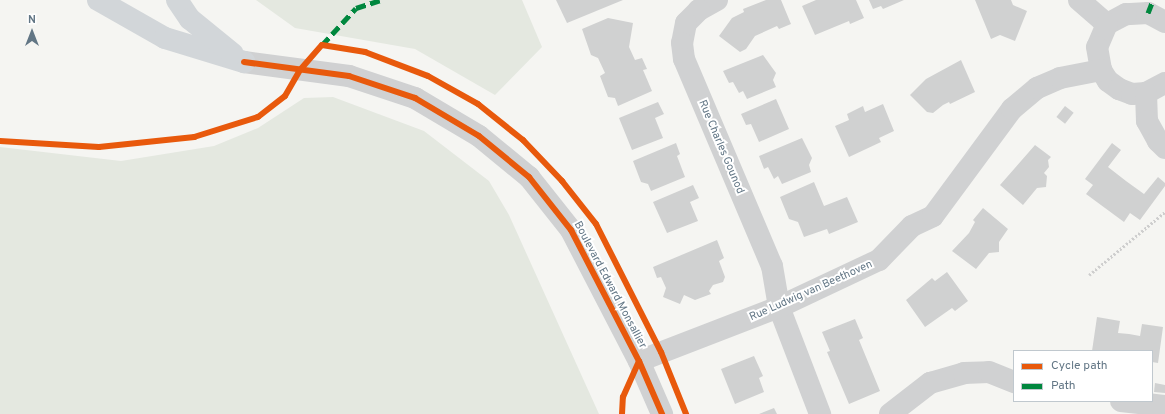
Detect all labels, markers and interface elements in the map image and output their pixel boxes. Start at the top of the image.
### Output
north arrow [12,12,52,52]
text: N [28,13,36,27]
street label: Rue Charles Gounod [695,98,747,196]
street label: Boulevard Edward Monsallier [571,219,649,351]
street label: Rue Ludwig van Beethoven [747,258,875,324]
legend [1013,350,1153,402]
text: Cycle path [1051,358,1108,374]
text: Path [1051,378,1076,394]

